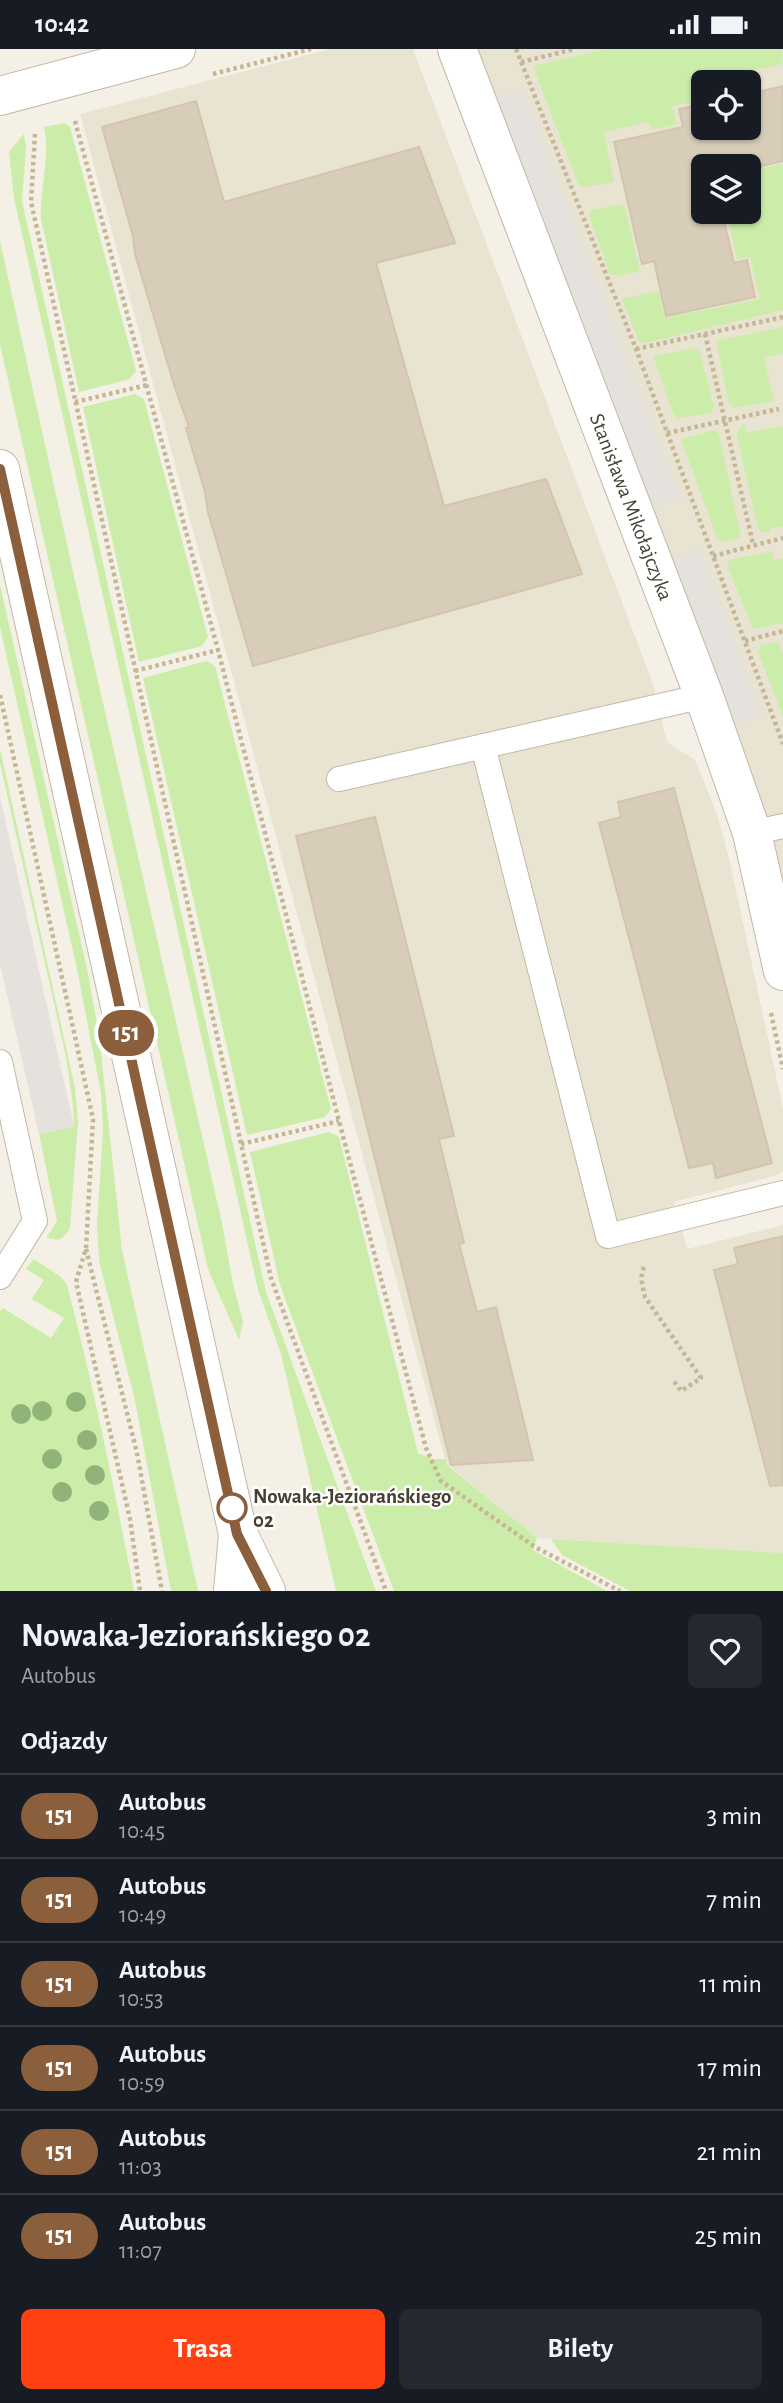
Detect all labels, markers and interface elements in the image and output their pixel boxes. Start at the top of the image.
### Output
text: 10:42 [35,11,89,37]
map controls [691,70,761,224]
button: locate [691,70,761,140]
button: layers [691,154,761,224]
street label: Stanisława Mikołajczyka [586,411,676,604]
line badge: 151 [86,1010,166,1056]
text: 151 [112,1021,140,1045]
place label: Nowaka-Jeziorańskiego 02 [253,1486,451,1531]
marker: Nowaka-Jeziorańskiego 02 [217,1493,247,1523]
button: heart [688,1614,762,1688]
text: Nowaka-Jeziorańskiego 02 [21,1620,371,1653]
text: Autobus [21,1665,96,1688]
text: Odjazdy [21,1728,107,1754]
text: Autobus [119,1789,206,1815]
text: 3 min [706,1803,762,1829]
text: 151 [46,1804,73,1828]
text: 10:45 [119,1820,165,1843]
text: Autobus [119,1873,206,1899]
text: 7 min [706,1887,762,1913]
text: 151 [46,1888,73,1912]
text: 10:49 [119,1904,166,1927]
text: Autobus [119,1957,206,1983]
text: 11 min [699,1971,762,1997]
text: 151 [46,1972,73,1996]
text: 10:53 [119,1988,163,2011]
text: Autobus [119,2041,206,2067]
text: 17 min [697,2055,762,2081]
text: 151 [46,2056,73,2080]
text: 10:59 [119,2072,165,2095]
text: Autobus [119,2125,206,2151]
text: 21 min [696,2139,762,2165]
text: 151 [46,2140,73,2164]
text: 11:03 [119,2156,162,2179]
text: Autobus [119,2209,206,2235]
text: 25 min [695,2223,762,2249]
text: 151 [46,2224,73,2248]
text: 11:07 [119,2240,162,2263]
button: Trasa [21,2309,385,2389]
button: Bilety [399,2309,762,2389]

